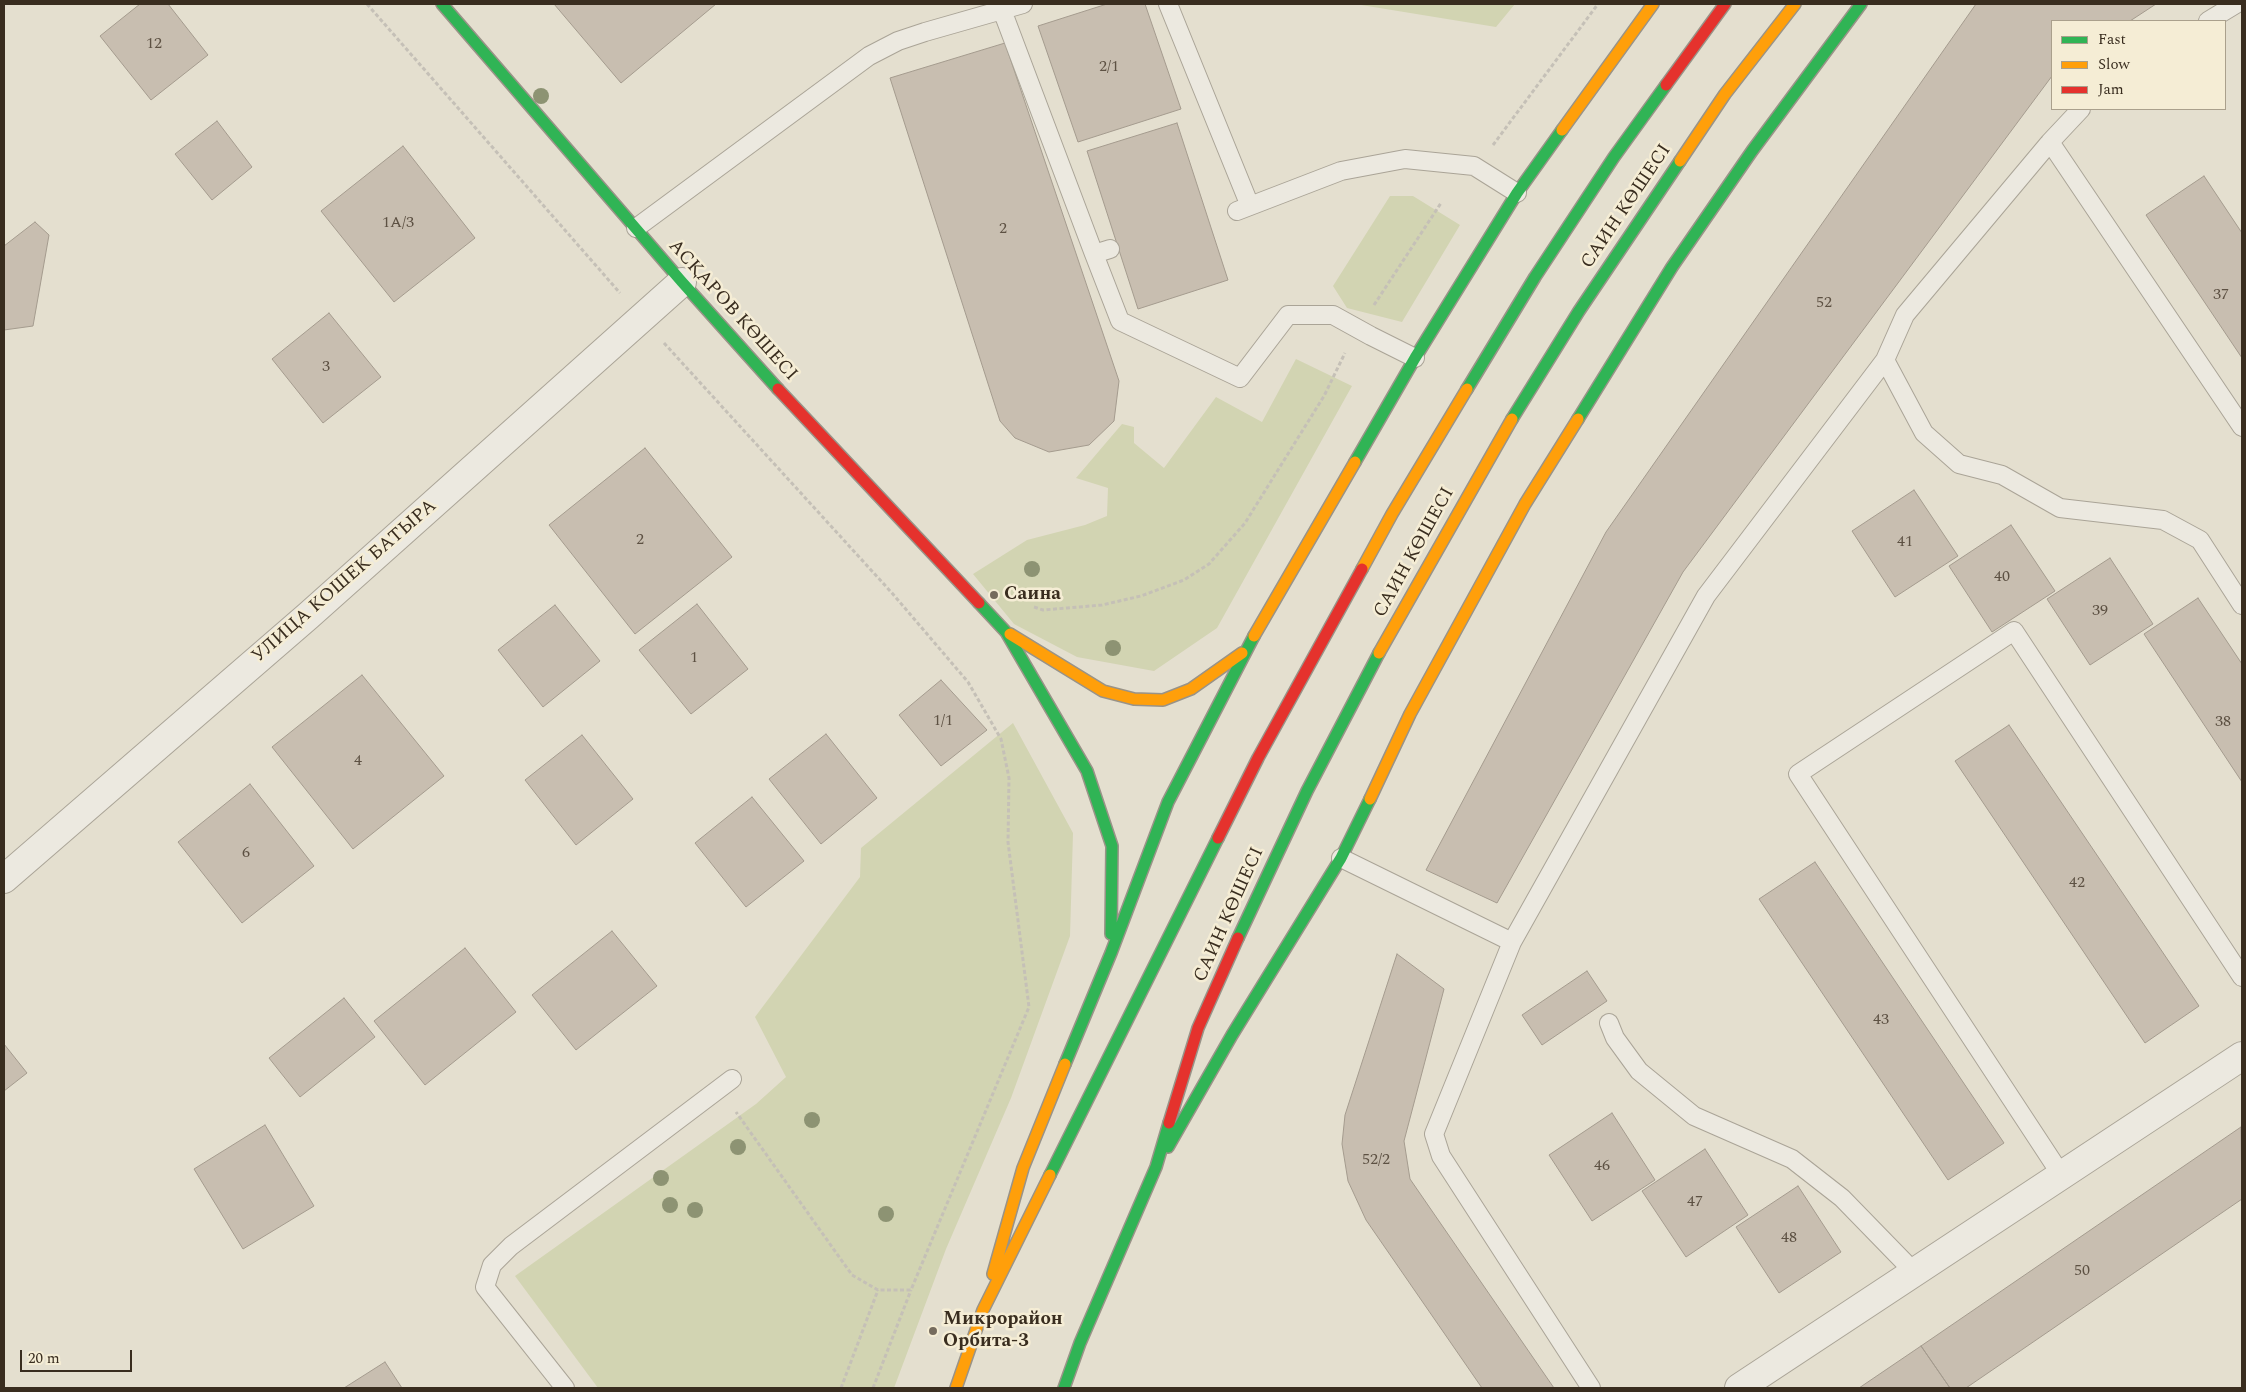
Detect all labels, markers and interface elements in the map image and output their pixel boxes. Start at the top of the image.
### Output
legend [2051,20,2226,110]
text: Fast [2098,28,2126,51]
house number: 12 [146,35,162,55]
text: Slow [2098,53,2130,76]
house number: 2/1 [1099,58,1119,78]
text: Jam [2098,78,2124,101]
street label: САИН КӨШЕСІ [1577,140,1677,274]
house number: 1А/3 [382,214,414,234]
house number: 2 [999,220,1007,240]
street label: АСҚАРОВ КӨШЕСІ [663,236,801,386]
house number: 37 [2213,286,2229,306]
house number: 52 [1816,294,1832,314]
house number: 3 [322,358,330,378]
street label: САИН КӨШЕСІ [1370,484,1460,622]
street label: УЛИЦА КОШЕК БАТЫРА [248,496,442,668]
house number: 2 [636,531,644,551]
house number: 41 [1897,533,1913,553]
house number: 40 [1994,568,2010,588]
place label: Саина [1004,584,1061,606]
marker: Саина [988,589,1000,601]
house number: 39 [2092,602,2108,622]
house number: 1 [690,649,698,669]
house number: 1/1 [933,712,953,732]
house number: 38 [2215,713,2231,733]
house number: 4 [354,752,362,772]
house number: 6 [242,844,250,864]
street label: САИН КӨШЕСІ [1190,844,1270,986]
house number: 42 [2069,874,2085,894]
house number: 43 [1873,1011,1889,1031]
house number: 52/2 [1362,1151,1390,1171]
house number: 46 [1594,1157,1610,1177]
house number: 47 [1687,1193,1703,1213]
house number: 48 [1781,1229,1797,1249]
house number: 50 [2074,1262,2090,1282]
place label: Микрорайон Орбита-3 [943,1309,1063,1353]
marker: Микрорайон Орбита-3 [927,1325,939,1337]
scale bar [22,1340,135,1372]
text: 20 m [28,1347,60,1370]

